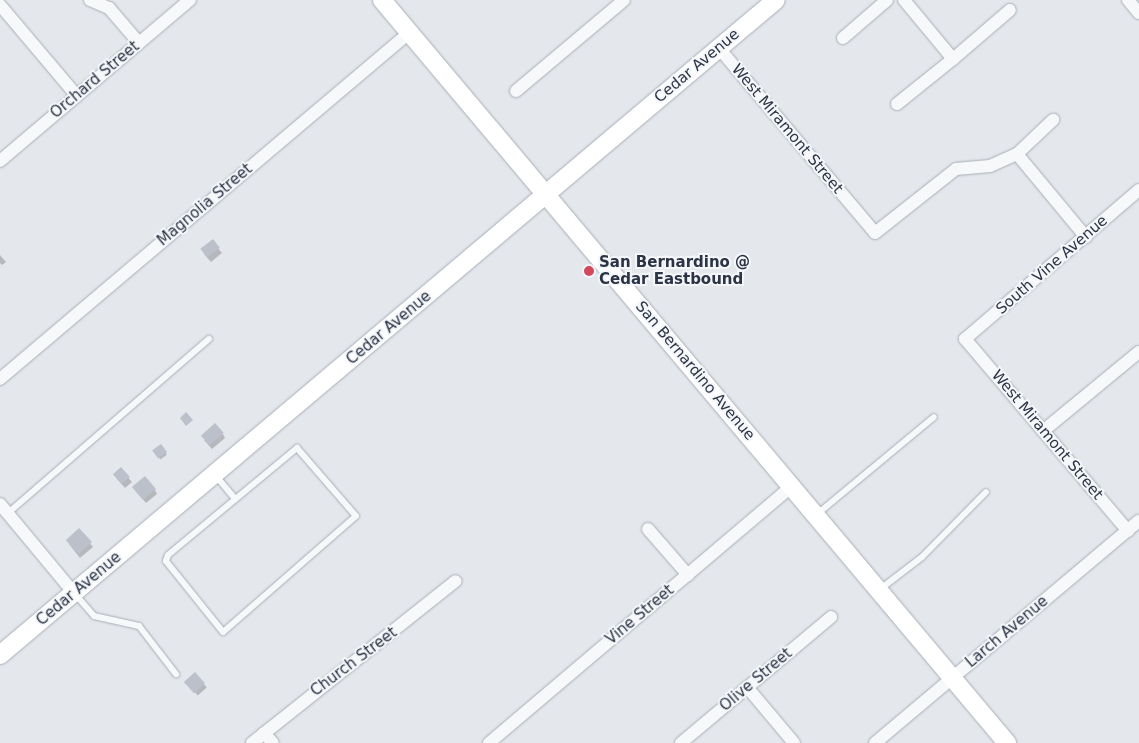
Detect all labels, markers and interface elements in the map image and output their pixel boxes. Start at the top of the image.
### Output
street label: Cedar Avenue [651,25,743,107]
street label: Orchard Street [47,38,143,122]
street label: West Miramont Street [728,61,846,197]
street label: Magnolia Street [154,160,256,250]
street label: South Vine Avenue [993,212,1111,318]
place label: San Bernardino @ Cedar Eastbound [599,253,750,288]
marker: San Bernardino @ Cedar Eastbound [583,265,595,277]
street label: Cedar Avenue [343,287,435,369]
street label: San Bernardino Avenue [632,298,758,444]
street label: West Miramont Street [988,367,1106,503]
street label: Cedar Avenue [33,548,125,630]
street label: Vine Street [602,581,678,649]
street label: Larch Avenue [962,592,1052,672]
street label: Church Street [307,624,401,700]
street label: Olive Street [716,645,796,715]

